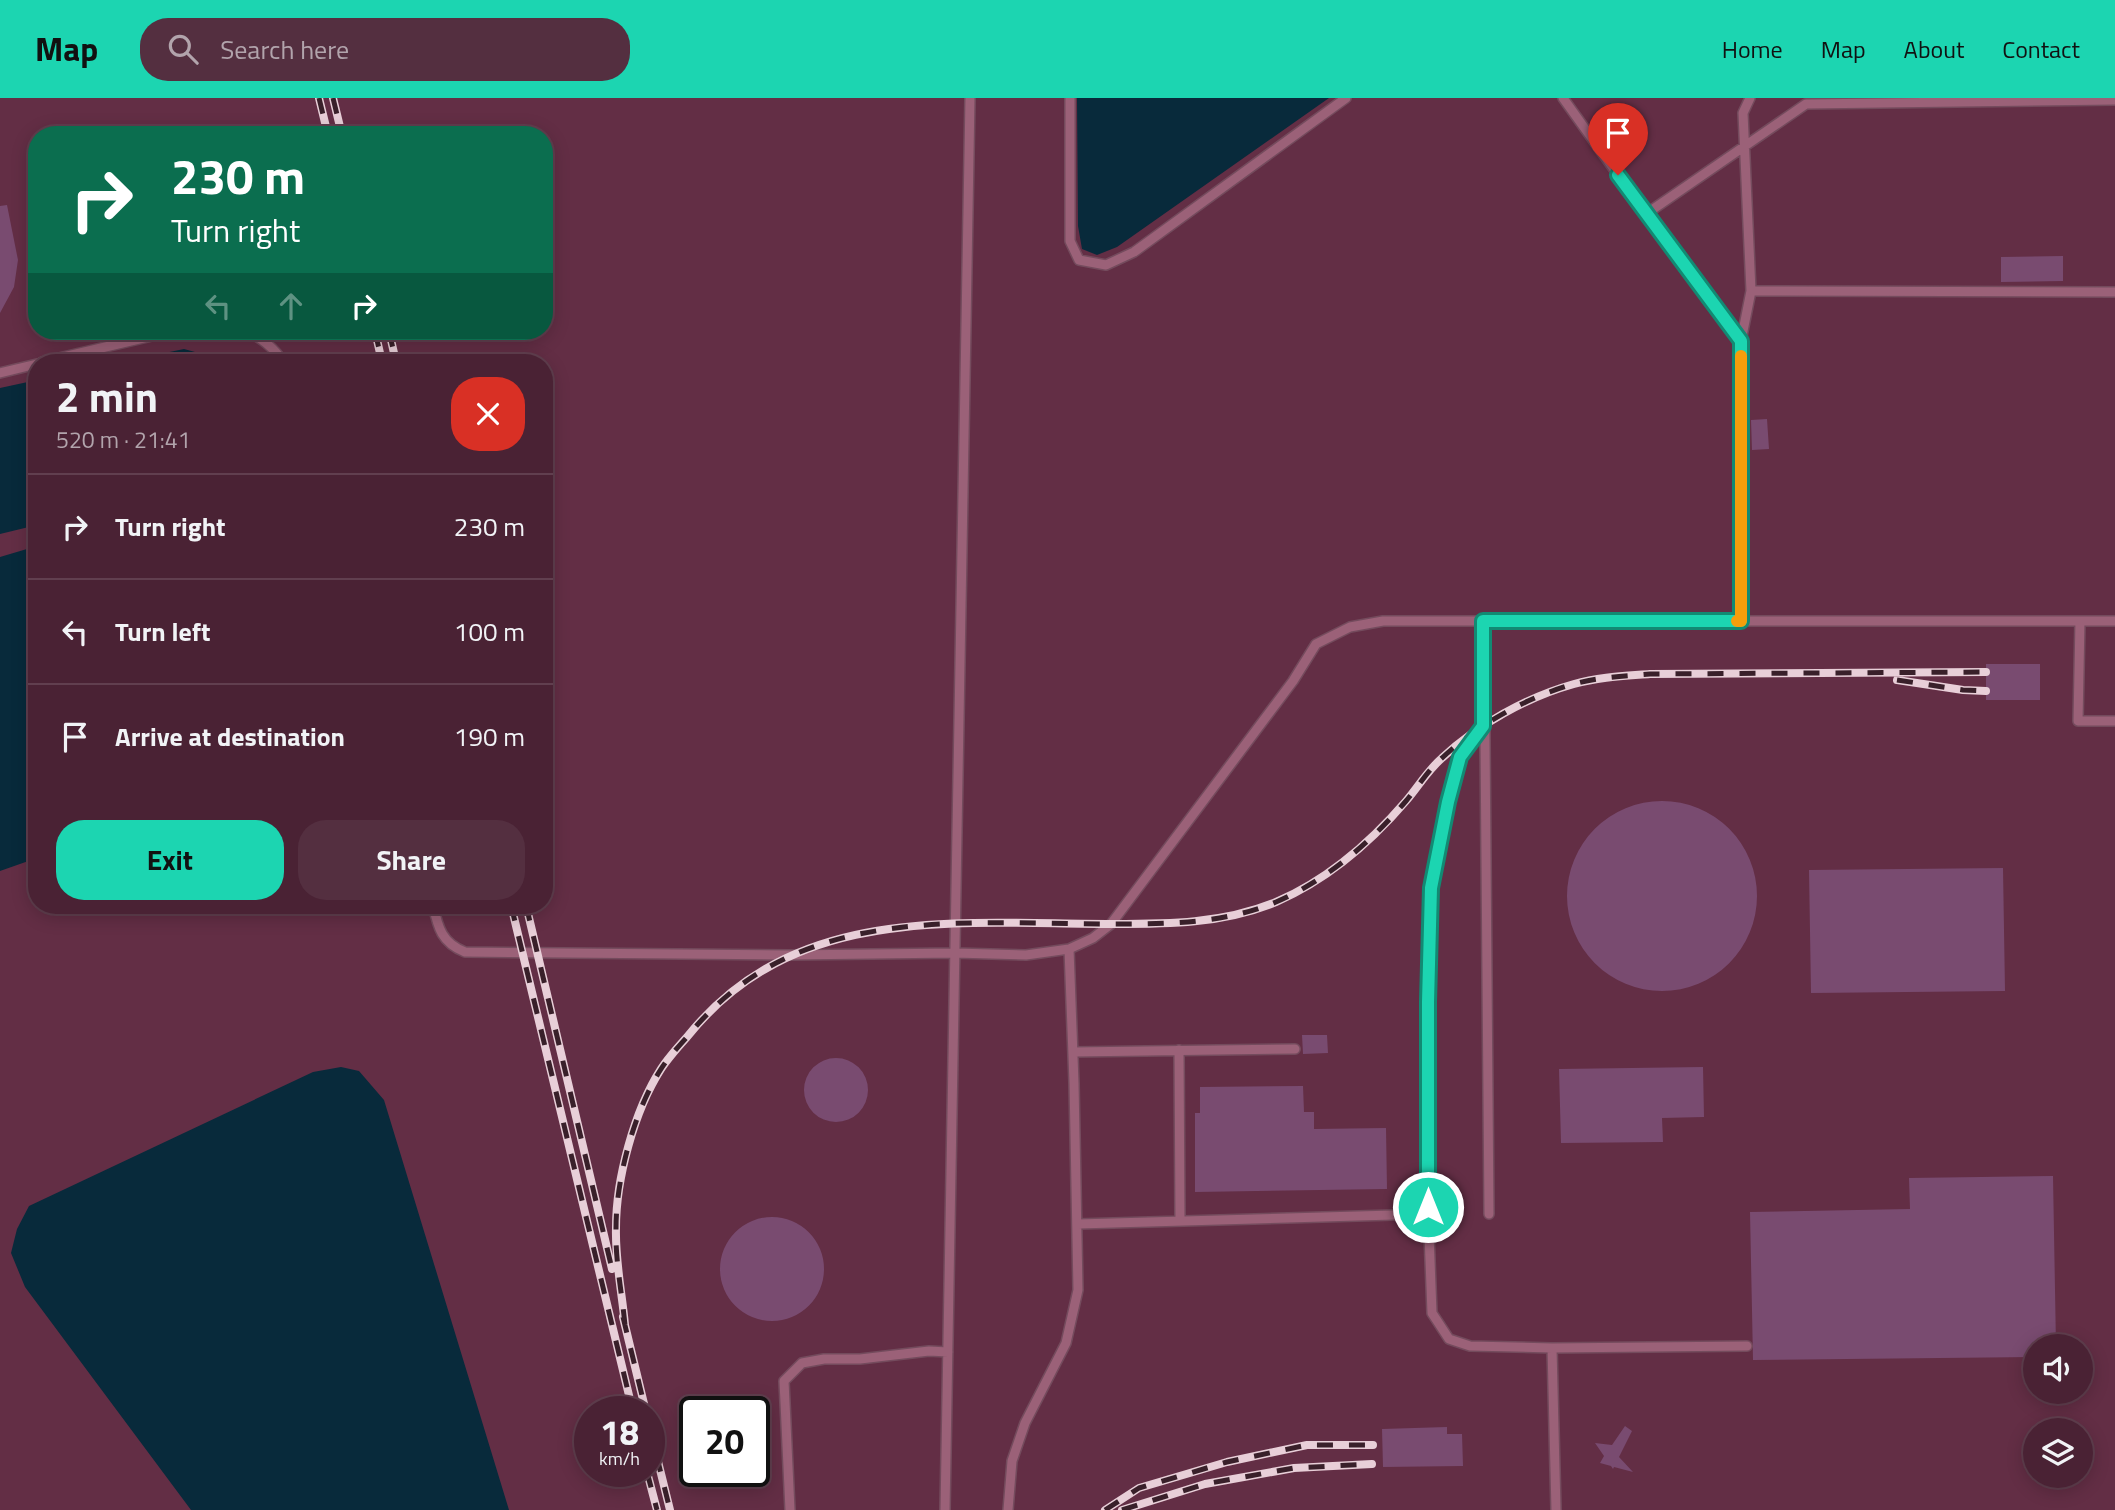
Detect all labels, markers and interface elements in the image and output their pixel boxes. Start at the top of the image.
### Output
search box [140,18,630,81]
text: Map [35,24,98,74]
icon: search [164,30,202,68]
text: Search here [220,30,349,69]
text: Home [1722,31,1783,67]
text: Map [1821,31,1866,67]
text: About [1904,31,1964,67]
text: Contact [2002,31,2080,67]
pin [1588,103,1648,175]
icon: arrive [1599,114,1637,152]
text: 230 m [171,138,305,213]
icon: right [56,154,147,245]
text: Turn right [171,206,300,254]
icon: left [199,287,237,325]
icon: ahead [272,287,310,325]
icon: right [345,287,383,325]
text: 2 min [56,364,158,428]
button: close [451,377,525,451]
text: 520 m · 21:41 [56,422,191,457]
text: Turn right [115,507,226,546]
text: 230 m [454,507,525,546]
icon: right [56,508,94,546]
text: Turn left [115,612,210,651]
text: 100 m [454,612,525,651]
icon: left [56,613,94,651]
text: Arrive at destination [115,717,345,756]
text: 190 m [454,717,525,756]
icon: arrive [56,718,94,756]
button: Exit [56,820,284,900]
button: Share [298,820,525,900]
position arrow [1391,1170,1465,1244]
map controls [2023,1334,2093,1488]
button: sound [2023,1334,2093,1404]
speed limit sign: 20 [679,1396,770,1487]
text: 18 [600,1405,639,1459]
button: layers [2023,1418,2093,1488]
text: km/h [599,1445,640,1472]

